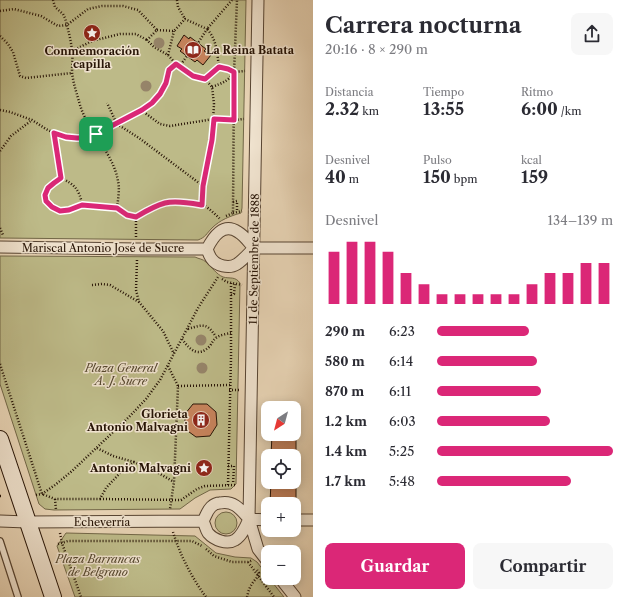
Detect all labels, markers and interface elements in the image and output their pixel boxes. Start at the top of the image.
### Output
text: Carrera nocturna [325,12,522,39]
button: share [571,13,613,55]
place icon: Conmemoración capilla [82,23,102,43]
library icon: La Reina Batata [183,40,203,60]
text: 20:16 · 8 × 290 m [325,41,428,57]
place label: La Reina Batata [206,43,295,57]
place label: Conmemoración capilla [44,44,140,71]
text: Distancia [325,85,374,99]
text: Tiempo [423,85,464,99]
text: Ritmo [521,85,553,99]
text: 2.32 [325,99,359,119]
text: 13:55 [423,99,464,119]
text: 6:00 [521,99,558,119]
text: km [359,104,379,118]
text: /km [558,104,581,118]
pin [79,117,113,151]
icon: arrive [85,123,107,145]
text: Desnivel [325,153,370,167]
text: Pulso [423,153,452,167]
text: kcal [521,153,542,167]
text: 40 [325,167,346,187]
text: 150 [423,167,451,187]
text: 159 [521,167,548,187]
text: m [346,172,359,186]
text: bpm [451,172,477,186]
street label: 11 de Septiembre de 1888 [246,193,262,325]
text: Desnivel [325,212,378,228]
text: 134–139 m [548,212,613,228]
street label: Mariscal Antonio José de Sucre [22,241,184,255]
text: 290 m [325,323,365,339]
text: 6:23 [389,323,415,339]
text: 580 m [325,353,365,369]
text: 6:14 [389,353,413,369]
park label: Plaza General A. J. Sucre [84,361,158,388]
text: 870 m [325,383,364,399]
text: 6:11 [389,383,411,399]
north arrow [261,401,301,441]
map controls [261,401,301,585]
place label: Glorieta Antonio Malvagni [86,407,189,434]
building icon: Glorieta Antonio Malvagni [191,410,211,430]
text: 1.2 km [325,413,367,429]
text: 6:03 [389,413,416,429]
text: 1.4 km [325,443,367,459]
text: 5:25 [389,443,414,459]
button: locate [261,449,301,489]
place icon: Antonio Malvagni [194,458,214,478]
place label: Antonio Malvagni [89,461,191,475]
text: 1.7 km [325,473,366,489]
text: 5:48 [389,473,415,489]
button: + [261,497,301,537]
street label: Echeverría [74,515,130,529]
button: Guardar [325,543,465,589]
button: Compartir [473,543,613,589]
button: − [261,545,301,585]
park label: Plaza Barrancas de Belgrano [55,552,141,579]

